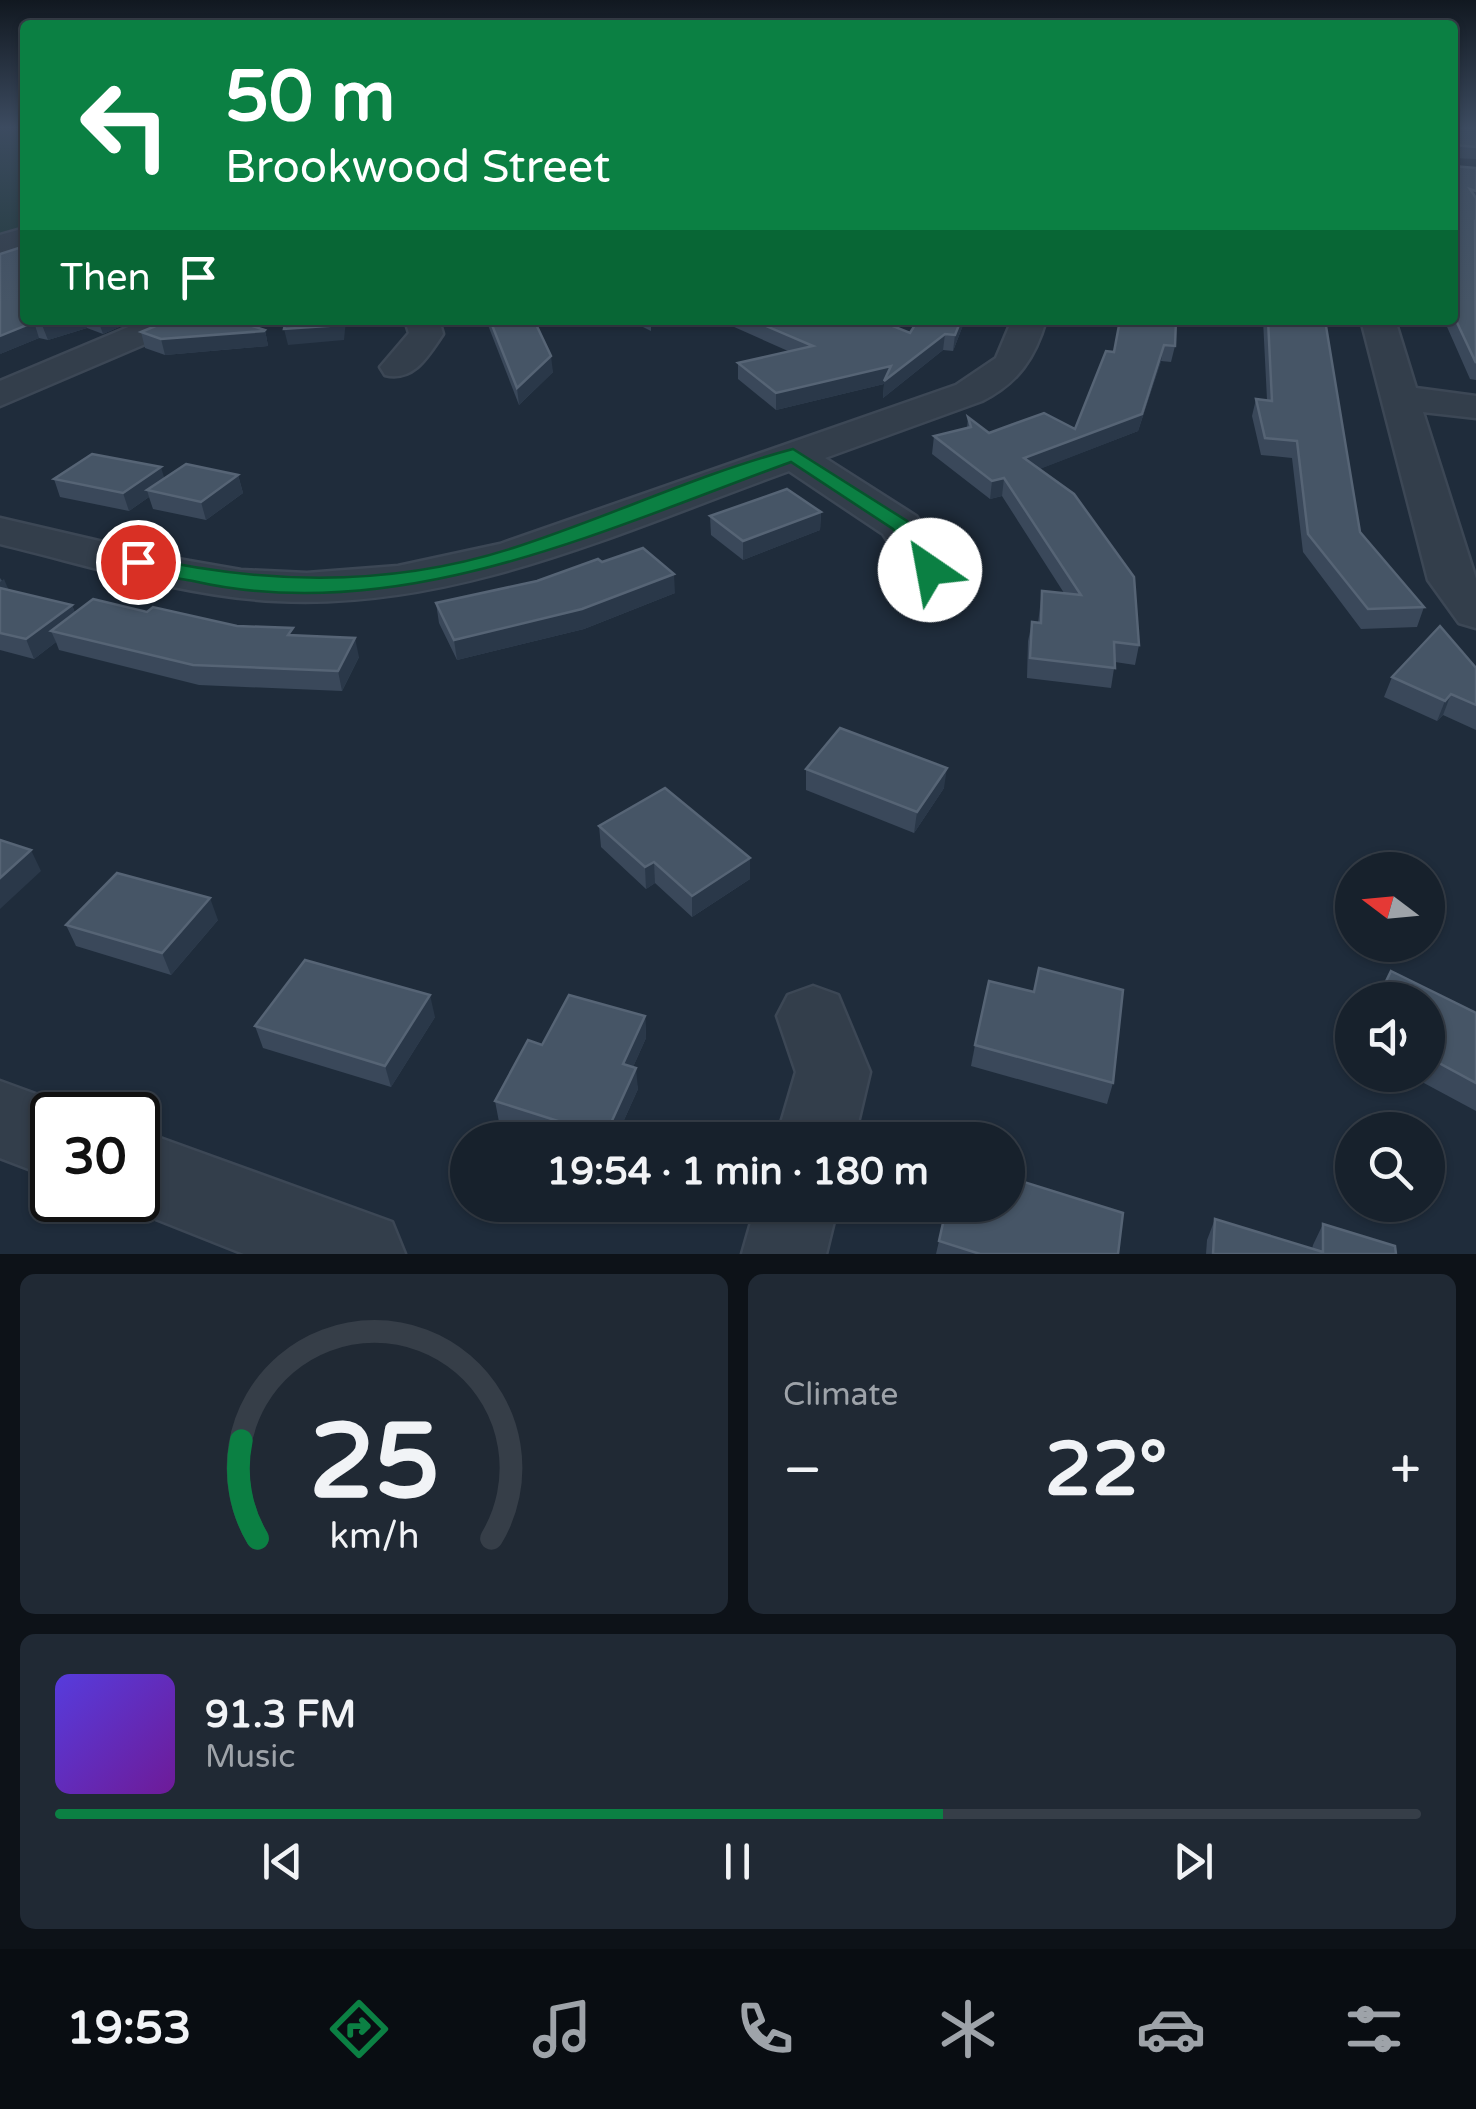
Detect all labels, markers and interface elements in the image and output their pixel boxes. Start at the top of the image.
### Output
text: 50 m [225,56,395,140]
icon: left [60,60,190,190]
text: Brookwood Street [225,141,610,195]
icon: arrive [171,250,226,305]
text: Then [60,255,151,301]
position arrow [878,518,982,622]
pin [96,520,181,605]
icon: arrive [111,535,166,590]
north arrow [1335,852,1445,962]
map controls [1335,852,1445,1222]
button: sound [1335,982,1445,1092]
speed limit sign: 30 [30,1092,160,1222]
button: search [1335,1112,1445,1222]
text: 19:54 · 1 min · 180 m [546,1149,929,1195]
text: Climate [783,1376,898,1414]
text: 25 [309,1401,439,1526]
text: 22° [1045,1425,1167,1515]
text: − [783,1438,822,1504]
text: + [1390,1438,1421,1504]
text: km/h [329,1515,419,1558]
text: 91.3 FM [205,1692,356,1738]
text: Music [205,1738,295,1776]
icon: previous [255,1834,310,1889]
icon: pause [710,1834,765,1889]
icon: next [1166,1834,1221,1889]
icon: directions [324,1994,394,2064]
icon: music [527,1994,597,2064]
icon: phone [730,1994,800,2064]
icon: climate [933,1994,1003,2064]
icon: car [1136,1994,1206,2064]
icon: filters [1339,1994,1409,2064]
text: 19:53 [67,2002,191,2056]

